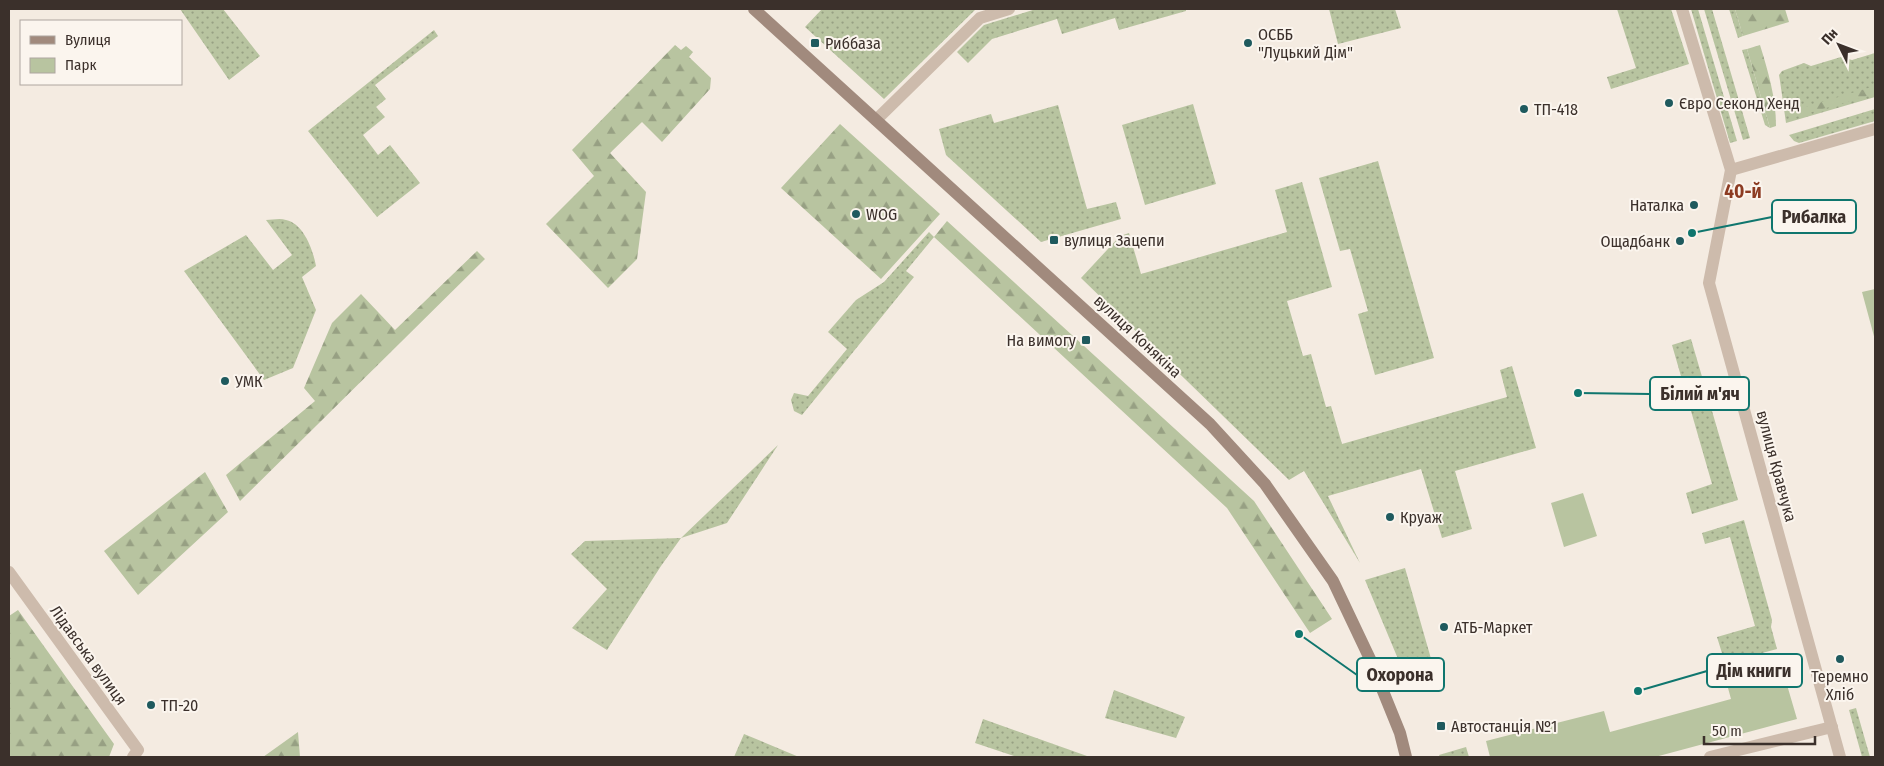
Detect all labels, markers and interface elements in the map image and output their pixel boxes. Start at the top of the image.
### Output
legend [20,20,182,85]
north arrow [1814,20,1864,70]
place label: ОСББ "Луцький Дім" [1258,25,1353,62]
text: Пн [1818,25,1841,48]
text: Вулиця [65,31,111,49]
place label: Риббаза [825,34,881,53]
marker: Риббаза [809,37,821,49]
marker: ОСББ "Луцький Дім" [1242,37,1254,49]
text: Парк [65,56,96,74]
place label: Євро Секонд Хенд [1679,94,1800,113]
marker: Євро Секонд Хенд [1663,97,1675,109]
place label: ТП-418 [1534,100,1578,119]
marker: ТП-418 [1518,103,1530,115]
district label: 40-й [1724,180,1762,203]
place label: Наталка [1630,196,1684,215]
marker: Наталка [1688,199,1700,211]
callout: Рибалка [1772,200,1856,233]
place label: WOG [866,205,897,224]
text: Рибалка [1782,206,1846,228]
marker: WOG [850,208,862,220]
place label: вулиця Зацепи [1064,231,1164,250]
place label: Ощадбанк [1600,232,1670,251]
marker: вулиця Зацепи [1048,234,1060,246]
marker: Ощадбанк [1674,235,1686,247]
street label: вулиця Конякіна [1090,291,1186,382]
place label: На вимогу [1007,331,1077,350]
marker: На вимогу [1080,334,1092,346]
place label: УМК [234,372,263,391]
marker: УМК [219,375,231,387]
callout: Білий м'яч [1650,377,1749,410]
text: Білий м'яч [1660,383,1740,405]
street label: вулиця Кравчука [1753,408,1801,524]
place label: Круаж [1400,508,1443,527]
marker: Круаж [1384,511,1396,523]
street label: Лідавська вулиця [46,602,131,709]
place label: АТБ-Маркет [1454,618,1533,637]
marker: АТБ-Маркет [1438,621,1450,633]
marker: Теремно Хліб [1834,653,1846,665]
callout: Дім книги [1707,654,1802,687]
callout: Охорона [1357,658,1444,691]
text: Дім книги [1716,660,1791,682]
text: Охорона [1367,664,1433,686]
place label: Теремно Хліб [1811,667,1869,704]
place label: ТП-20 [161,696,198,715]
marker: ТП-20 [145,699,157,711]
scale bar [1704,714,1815,746]
place label: Автостанція №1 [1451,717,1557,736]
marker: Автостанція №1 [1435,720,1447,732]
text: 50 m [1712,722,1742,740]

